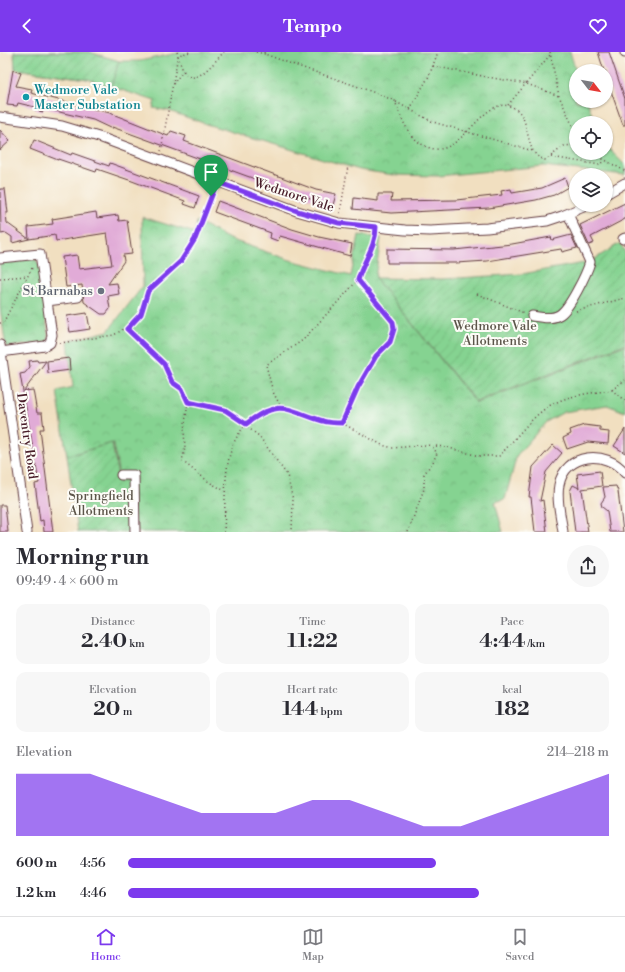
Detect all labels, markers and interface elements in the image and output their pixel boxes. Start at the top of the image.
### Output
icon: back [16,15,38,37]
text: Tempo [283,15,342,38]
icon: heart [587,15,609,37]
north arrow [569,64,613,108]
map controls [569,64,613,212]
place label: Wedmore Vale Master Substation [33,82,141,113]
marker: Wedmore Vale Master Substation [21,92,31,102]
button: locate [569,116,613,160]
pin [194,155,228,196]
icon: arrive [200,161,222,183]
button: layers [569,168,613,212]
street label: Wedmore Vale [251,174,337,216]
place label: St Barnabas [23,283,93,299]
marker: St Barnabas [96,286,106,296]
park label: Wedmore Vale Allotments [452,318,537,349]
street label: Daventry Road [13,392,41,481]
park label: Springfield Allotments [68,488,134,519]
text: Morning run [16,544,149,571]
button: share [567,545,609,587]
text: 09:49 · 4 × 600 m [16,573,118,589]
text: Distance [91,615,135,629]
text: Time [299,615,326,629]
text: Pace [500,615,524,629]
text: 2.40 [81,629,127,654]
text: 11:22 [287,629,338,654]
text: 4:44 [479,629,525,654]
text: km [127,637,145,651]
text: /km [525,637,545,651]
text: Elevation [89,683,137,697]
text: Heart rate [287,683,338,697]
text: kcal [502,683,522,697]
text: 20 [93,697,120,722]
text: 144 [282,697,318,722]
text: 182 [495,697,529,722]
text: m [120,705,132,719]
text: bpm [318,705,343,719]
text: Elevation [16,744,72,760]
text: 214–218 m [547,744,609,760]
text: 600 m [16,855,57,871]
text: 4:56 [80,855,106,871]
text: 1.2 km [16,885,56,901]
text: 4:46 [80,885,106,901]
tab: Home [91,926,121,964]
tab: Map [302,926,324,964]
tab: Saved [505,926,534,964]

